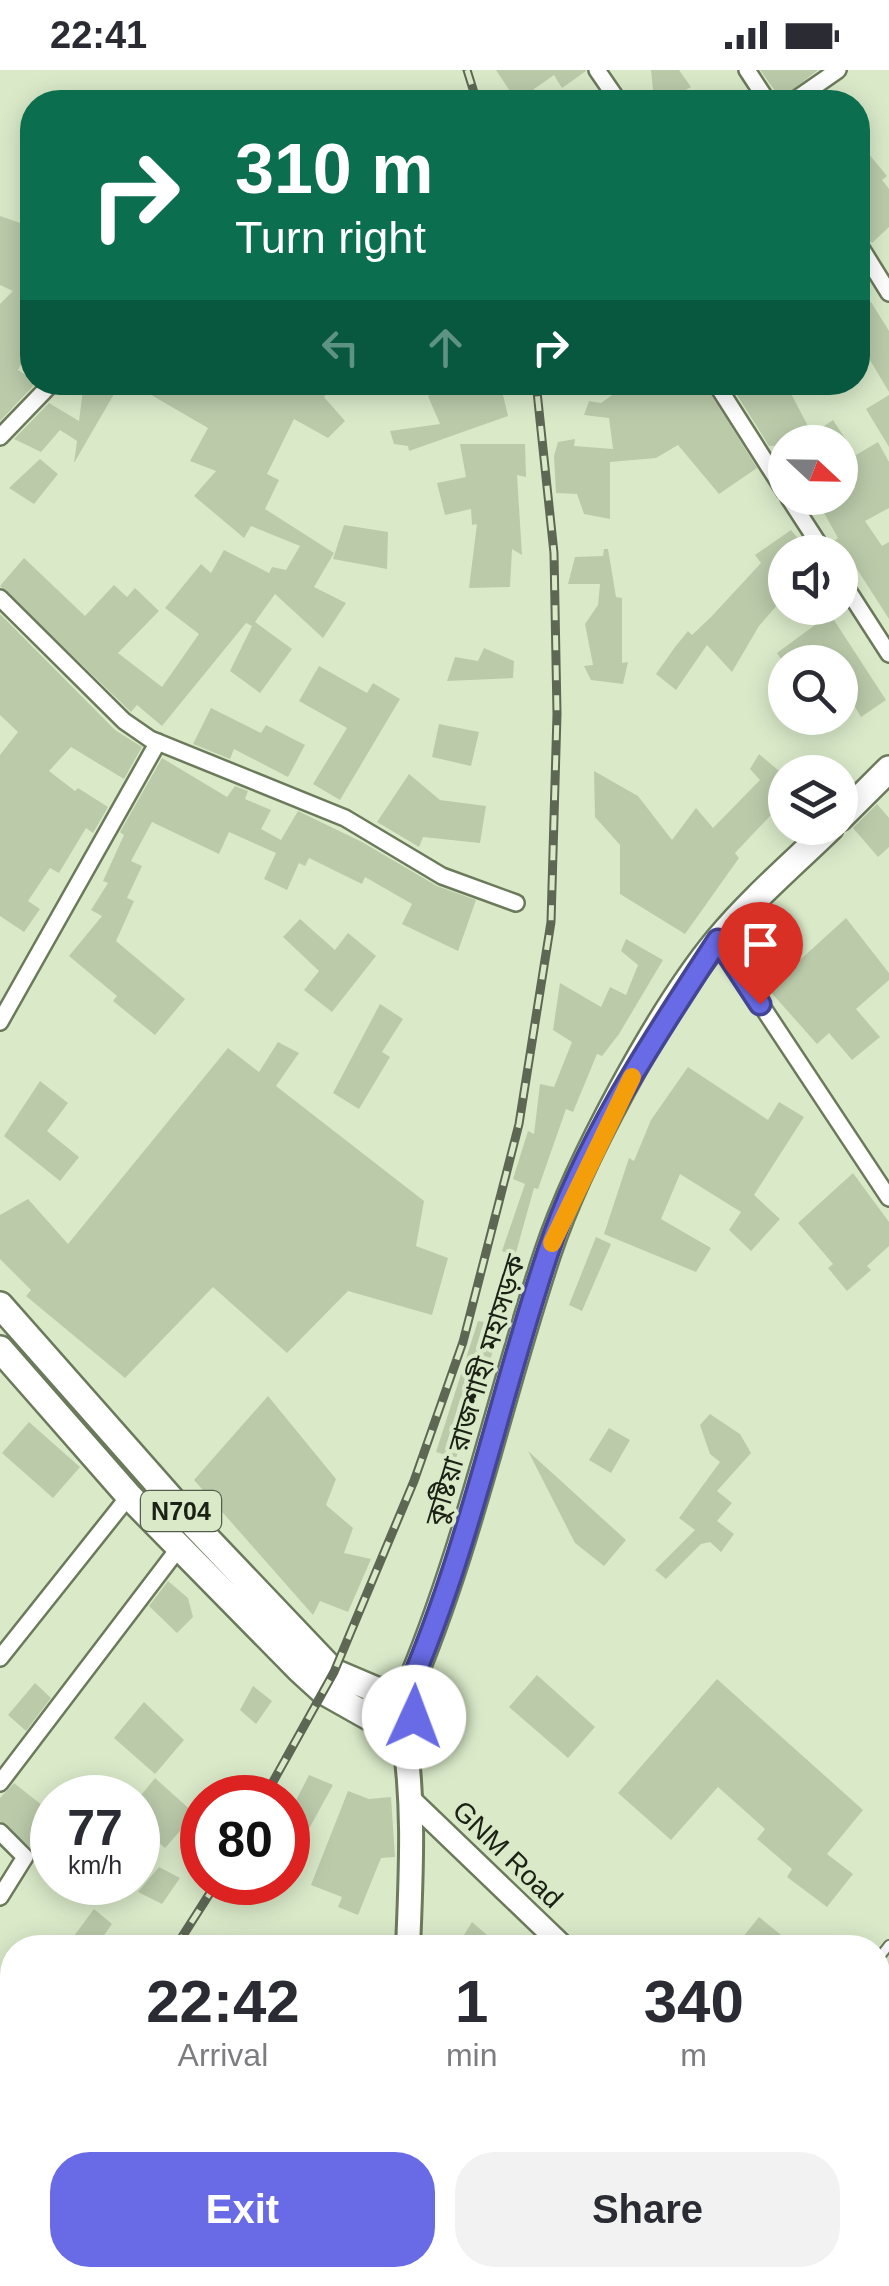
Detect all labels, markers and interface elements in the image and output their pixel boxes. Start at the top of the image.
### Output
text: 22:41 [50,14,147,56]
icon: right [70,130,200,260]
text: 310 m [235,130,433,208]
text: Turn right [235,212,426,263]
icon: left [313,320,368,375]
icon: ahead [418,320,473,375]
icon: right [523,320,578,375]
north arrow [768,425,858,515]
map controls [768,425,858,845]
button: sound [768,535,858,625]
button: search [768,645,858,735]
button: layers [768,755,858,845]
pin [718,902,803,1005]
icon: arrive [733,917,788,972]
street label: কুষ্টিয়া রাজশাহী মহাসড়ক [418,1250,533,1531]
road number: N704 [141,1491,221,1531]
position arrow [362,1665,466,1769]
speed limit sign: 80 [180,1775,310,1905]
street label: GNM Road [447,1795,569,1914]
text: 77 [67,1800,123,1856]
text: km/h [68,1851,122,1879]
text: 22:42 [146,1968,300,2035]
text: 1 [455,1968,488,2035]
text: 340 [644,1968,744,2035]
text: Arrival [178,2037,268,2073]
text: min [446,2037,497,2073]
text: m [680,2037,707,2073]
button: Exit [50,2152,435,2267]
button: Share [455,2152,840,2267]

